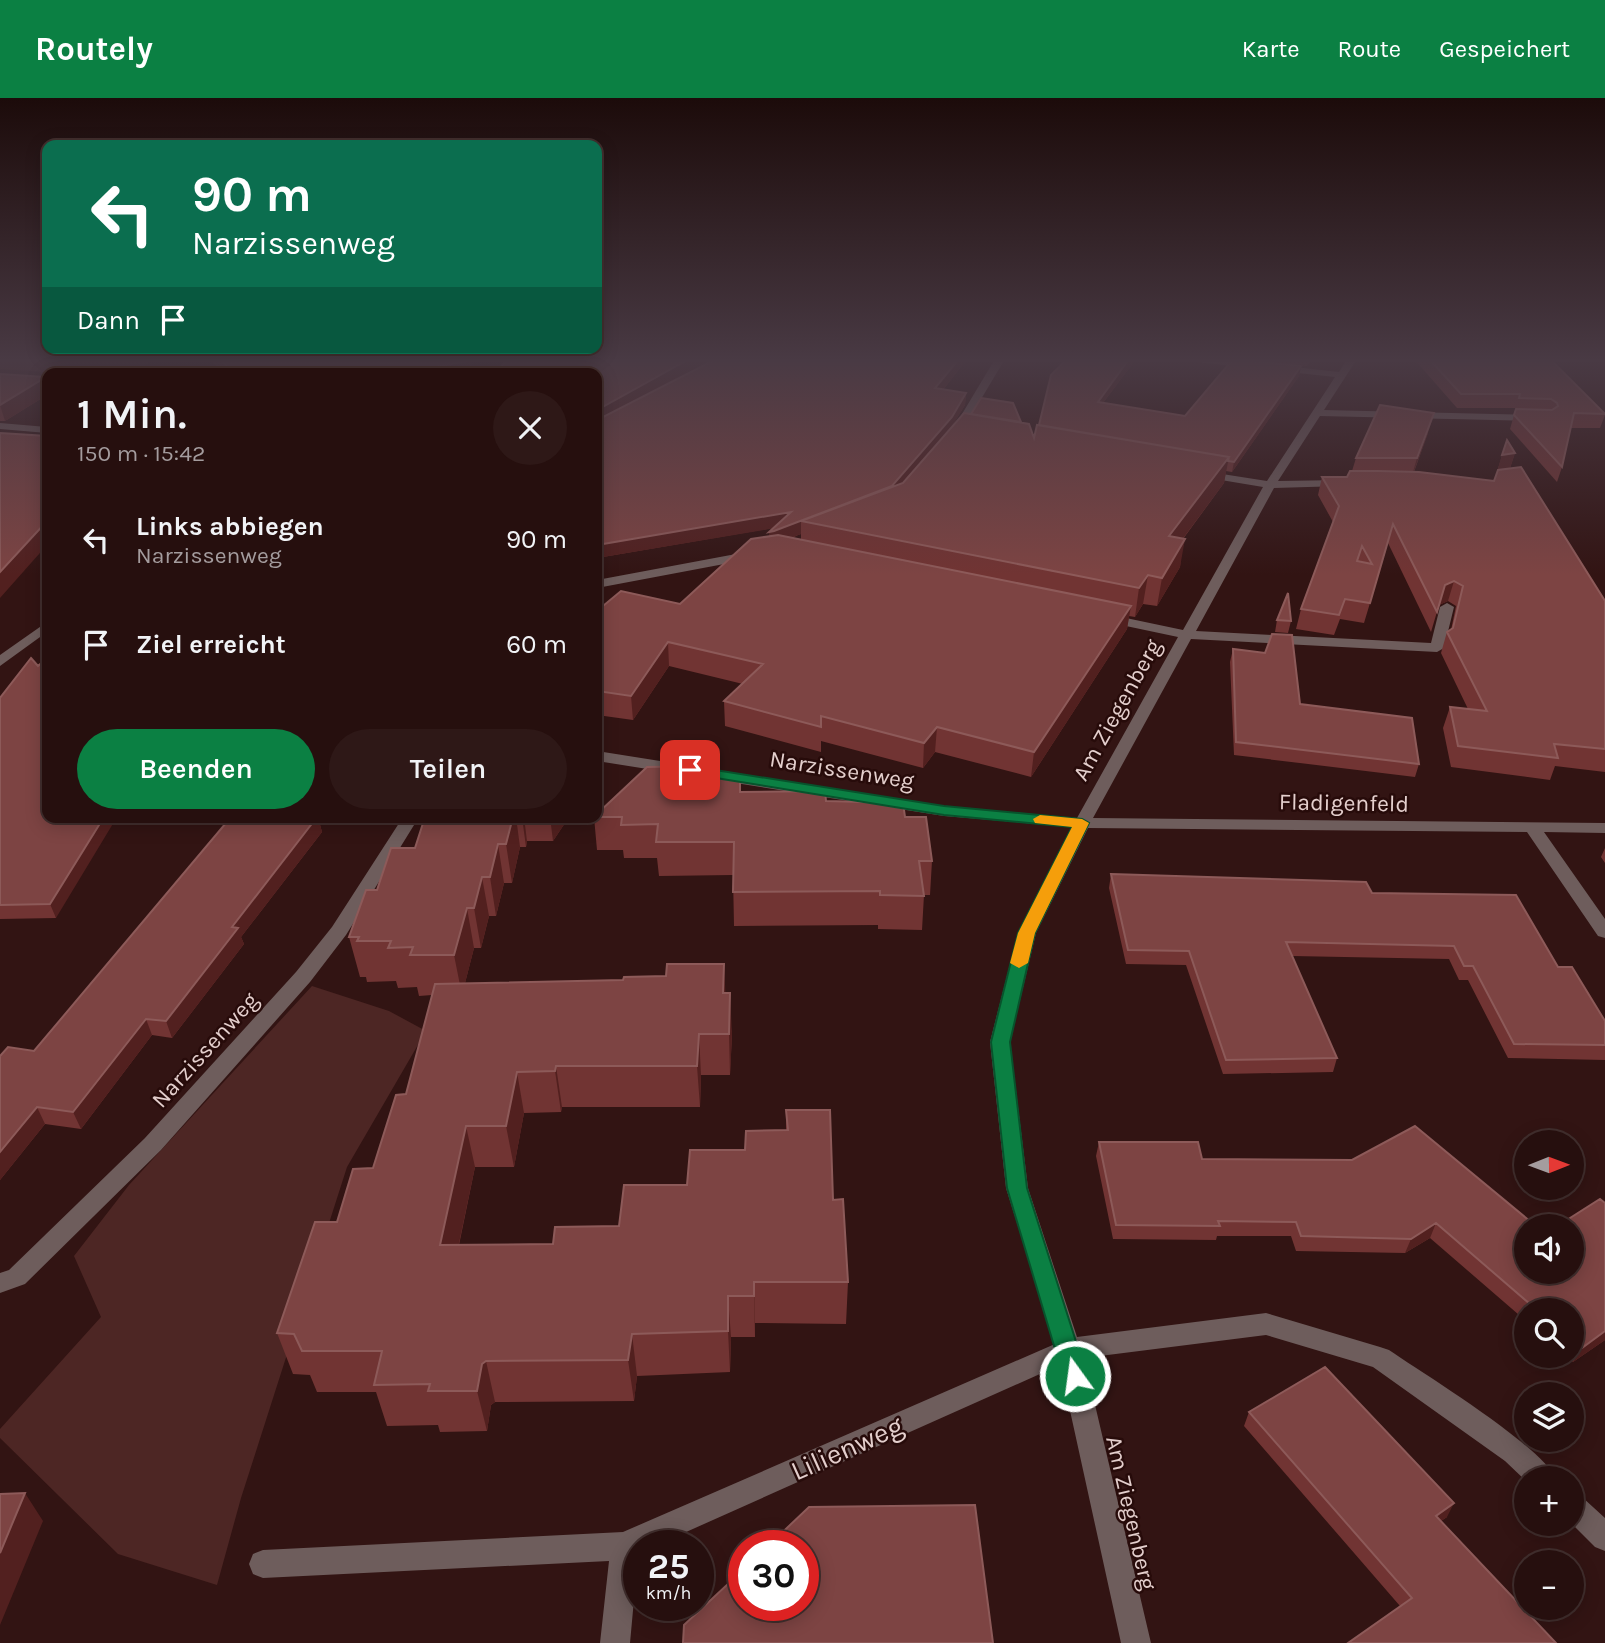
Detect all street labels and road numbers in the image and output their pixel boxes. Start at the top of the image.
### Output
street label: Am Ziegenberg [1067,635,1167,785]
street label: Narzissenweg [768,745,916,795]
street label: Fladigenfeld [1279,788,1409,818]
street label: Narzissenweg [146,987,264,1113]
street label: Lilienweg [786,1409,908,1487]
street label: Am Ziegenberg [1100,1433,1162,1593]

